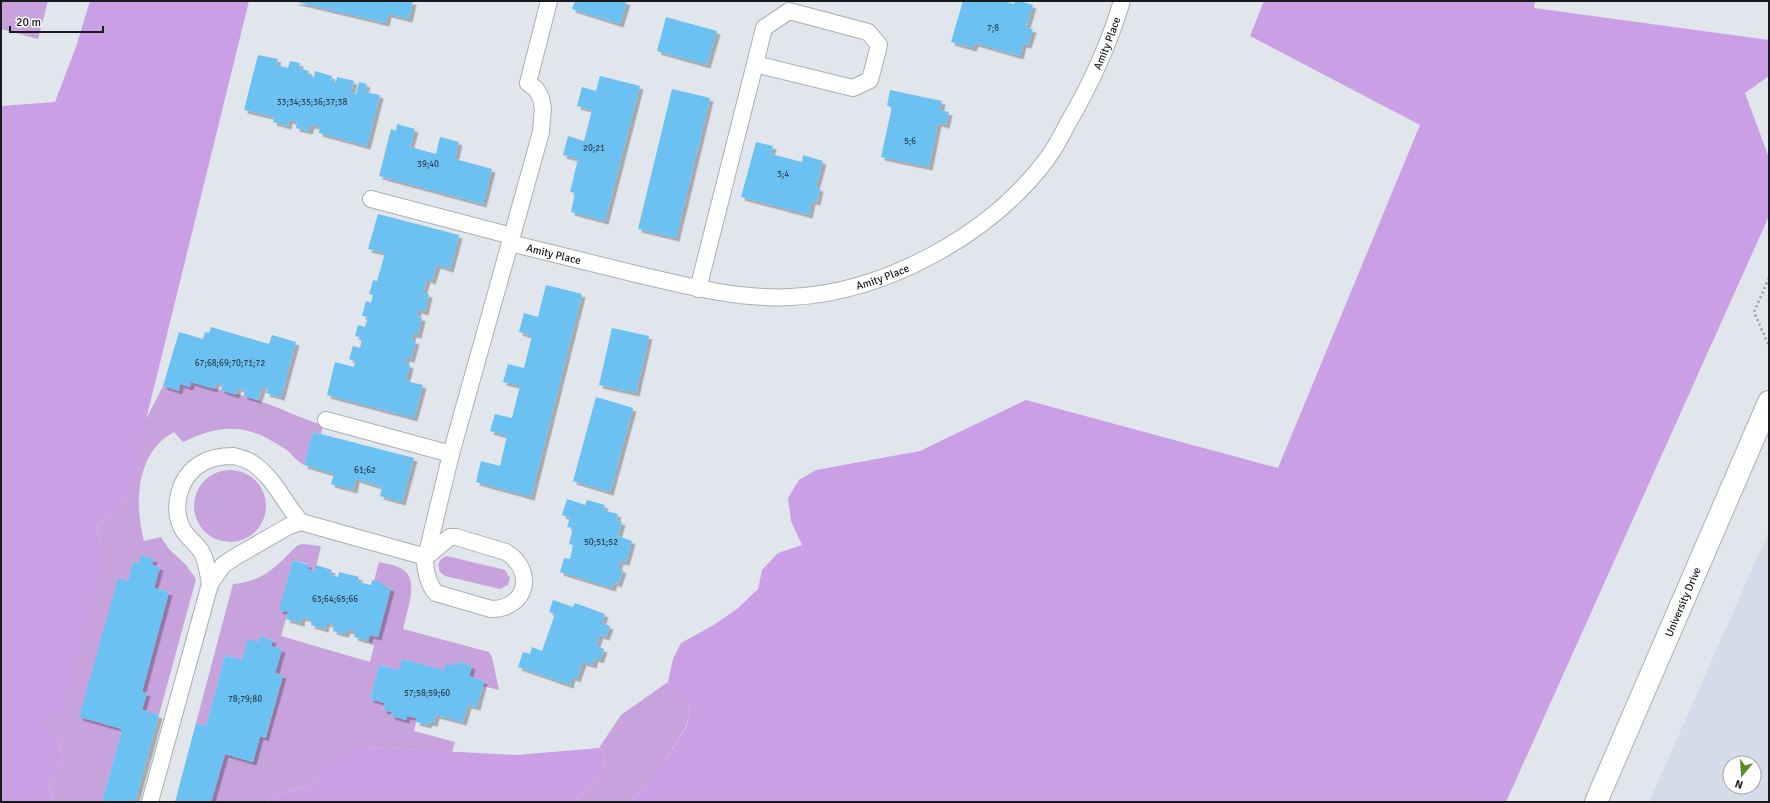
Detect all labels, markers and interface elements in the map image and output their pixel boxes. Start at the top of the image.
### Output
scale bar [10,8,103,34]
text: 20 m [16,15,41,30]
street label: Amity Place [1091,15,1123,72]
house number: 7;8 [987,23,999,34]
house number: 33;34;35;36;37;38 [277,97,347,108]
house number: 5;6 [904,136,916,147]
house number: 20;21 [583,143,605,154]
house number: 39;40 [417,159,439,170]
house number: 3;4 [777,169,789,180]
street label: Amity Place [525,241,582,267]
street label: Amity Place [854,262,911,293]
house number: 67;68;69;70;71;72 [195,358,265,369]
house number: 61;62 [354,465,376,476]
house number: 50;51;52 [584,537,618,548]
street label: University Drive [1662,565,1704,639]
house number: 63;64;65;66 [312,594,358,605]
house number: 57;58;59;60 [404,688,450,699]
house number: 78;79;80 [228,694,262,705]
north arrow [1722,755,1762,795]
text: N [1733,777,1745,791]

